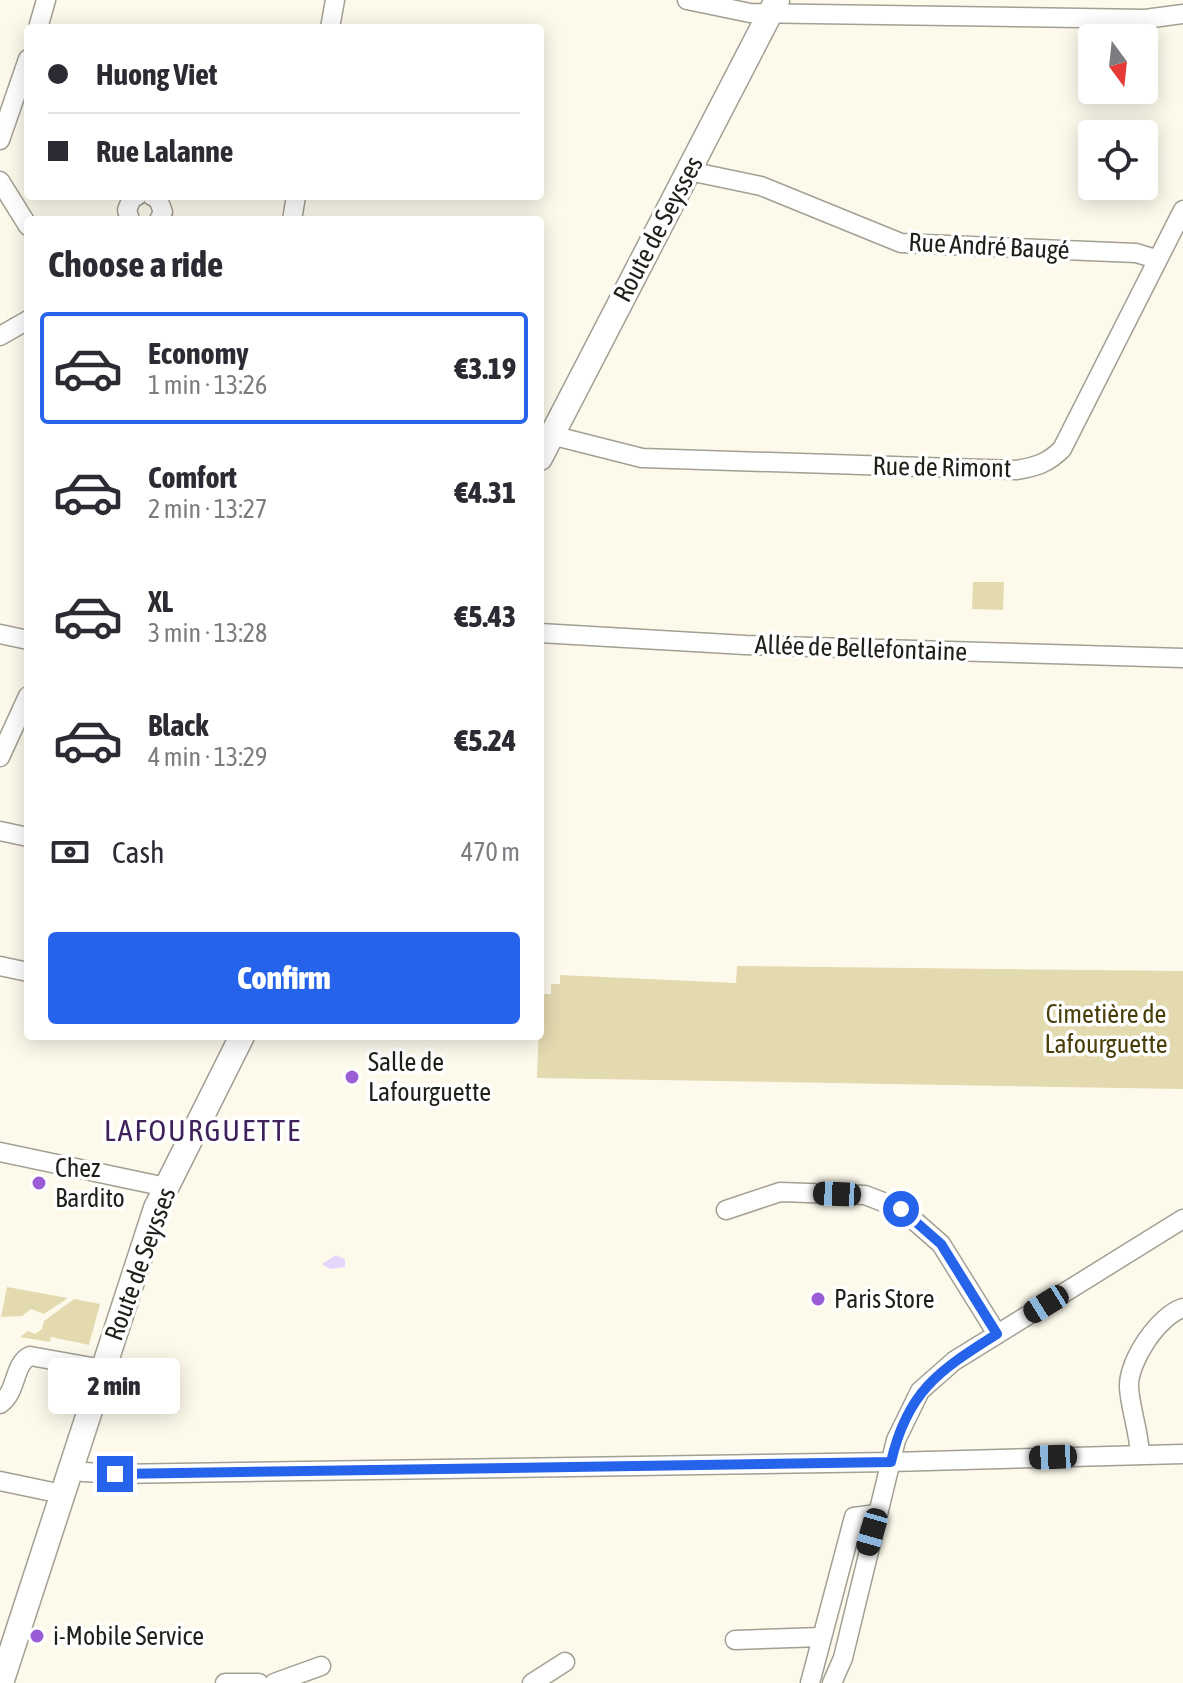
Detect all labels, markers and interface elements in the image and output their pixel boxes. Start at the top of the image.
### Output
north arrow [1078,24,1158,104]
map controls [1078,24,1158,200]
text: Huong Viet [96,57,217,91]
button: locate [1078,120,1158,200]
text: Rue Lalanne [96,134,233,168]
street label: Route de Seysses [607,151,709,307]
street label: Rue André Baugé [908,227,1070,265]
text: Choose a ride [48,243,223,285]
icon: car [52,332,124,404]
text: Economy [148,336,249,370]
text: €3.19 [455,351,516,385]
text: 1 min · 13:26 [148,370,267,400]
street label: Rue de Rimont [872,451,1012,483]
icon: car [52,456,124,528]
text: Comfort [148,460,237,494]
text: €4.31 [455,475,516,509]
text: 2 min · 13:27 [148,494,267,524]
icon: car [52,580,124,652]
text: XL [148,584,173,618]
text: €5.43 [455,599,516,633]
text: 3 min · 13:28 [148,618,267,648]
street label: Allée de Bellefontaine [754,629,968,667]
icon: car [52,704,124,776]
text: Black [148,708,208,742]
text: €5.24 [455,723,516,757]
text: 4 min · 13:29 [148,742,267,772]
icon: cash [48,830,92,874]
text: Cash [112,835,165,869]
text: 470 m [461,837,520,867]
button: Confirm [48,932,520,1024]
park label: Cimetière de Lafourguette [1044,999,1168,1059]
place label: Salle de Lafourguette [368,1047,491,1107]
marker: Salle de Lafourguette [343,1068,361,1086]
district label: LAFOURGUETTE [104,1113,302,1147]
place label: Chez Bardito [55,1153,125,1213]
marker: Chez Bardito [30,1174,48,1192]
car [813,1181,861,1207]
street label: Route de Seysses [98,1183,182,1345]
route start [883,1191,919,1227]
car [1019,1281,1073,1327]
place label: Paris Store [834,1284,935,1314]
marker: Paris Store [809,1290,827,1308]
callout: 2 min [49,1358,181,1414]
text: 2 min [87,1371,141,1401]
car [1029,1444,1077,1470]
route end [97,1456,133,1492]
car [854,1506,890,1558]
place label: i-Mobile Service [53,1621,204,1651]
marker: i-Mobile Service [28,1627,46,1645]

